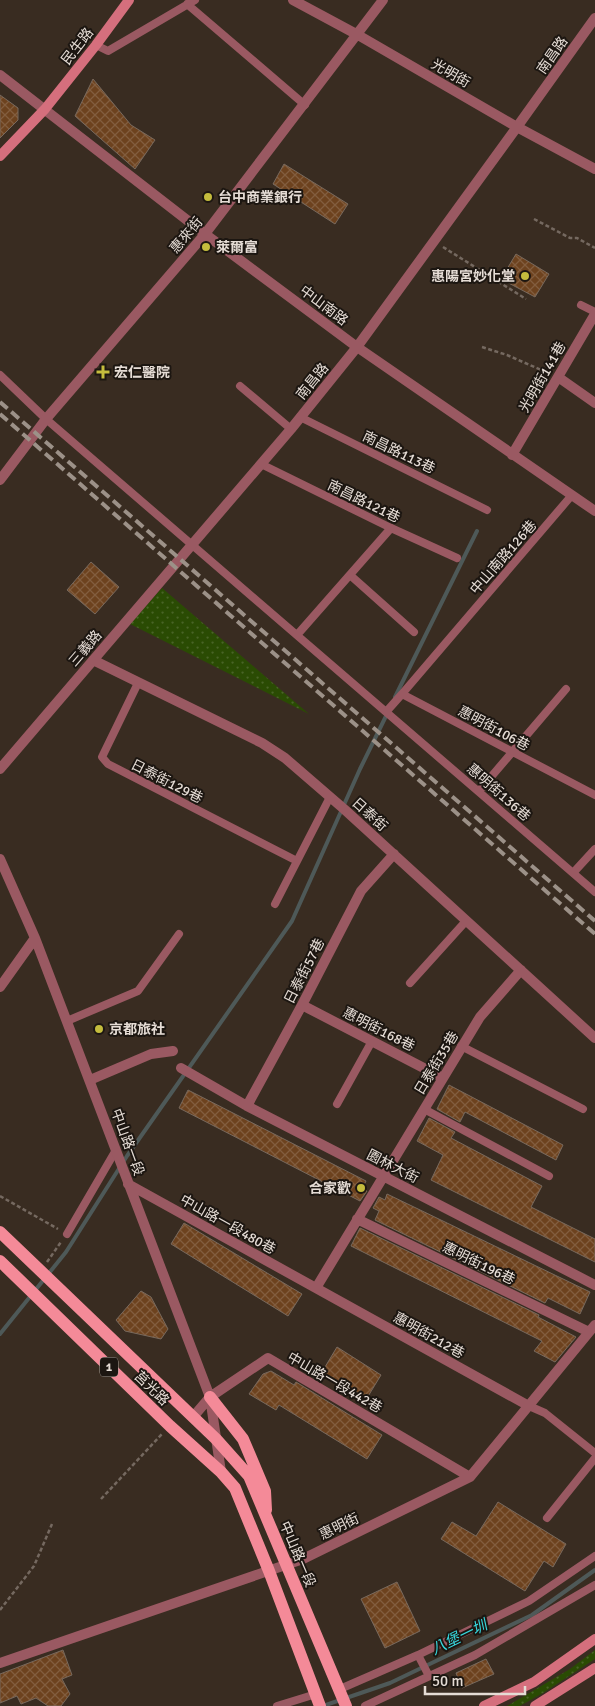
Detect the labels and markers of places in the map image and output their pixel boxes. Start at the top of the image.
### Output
place label: 台中商業銀行 [218,189,302,206]
marker: 台中商業銀行 [202,191,214,203]
place label: 萊爾富 [216,239,258,256]
marker: 萊爾富 [200,241,212,253]
place label: 惠陽宮妙化堂 [431,268,515,285]
marker: 惠陽宮妙化堂 [519,270,531,282]
place label: 宏仁醫院 [114,364,170,381]
marker: 宏仁醫院 [96,365,110,379]
place label: 京都旅社 [109,1021,165,1038]
marker: 京都旅社 [93,1023,105,1035]
place label: 合家歡 [309,1180,351,1197]
marker: 合家歡 [355,1182,367,1194]

